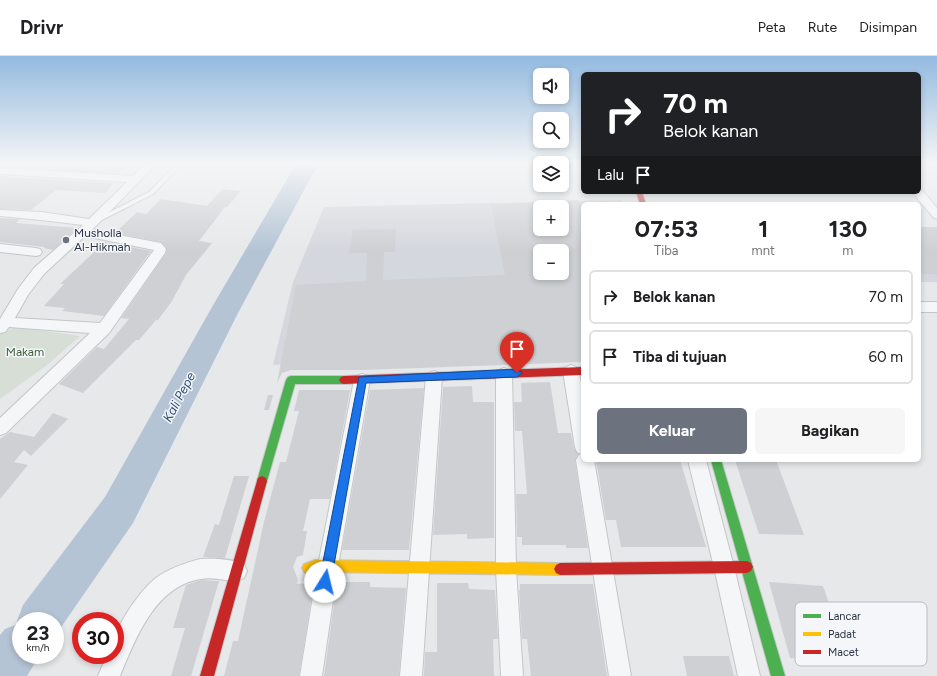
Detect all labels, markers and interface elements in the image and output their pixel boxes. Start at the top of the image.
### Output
text: Drivr [20,16,63,39]
text: Peta [758,19,786,36]
text: Rute [808,19,837,36]
text: Disimpan [859,19,917,36]
map controls [533,68,569,280]
button: sound [533,68,569,104]
text: 70 m [663,86,728,120]
icon: right [597,88,649,140]
button: search [533,112,569,148]
text: Belok kanan [663,120,758,142]
button: layers [533,156,569,192]
icon: arrive [632,164,654,186]
text: Lalu [597,166,624,184]
button: + [533,200,569,236]
text: 07:53 [635,214,698,243]
text: 1 [758,214,768,243]
text: 130 [828,214,867,243]
place label: Musholla Al-Hikmah [74,226,131,254]
marker: Musholla Al-Hikmah [61,235,71,245]
text: Tiba [654,243,679,258]
text: mnt [752,243,775,258]
text: m [842,243,853,258]
button: − [533,244,569,280]
icon: right [599,286,621,308]
text: Belok kanan [633,288,715,306]
text: 70 m [869,288,903,306]
pin [500,332,534,373]
icon: arrive [506,338,528,360]
park label: Makam [6,345,44,359]
icon: arrive [599,346,621,368]
text: Tiba di tujuan [633,348,727,366]
text: 60 m [868,348,903,366]
water label: Kali Pepe [160,370,198,424]
button: Keluar [597,408,747,454]
button: Bagikan [755,408,905,454]
position arrow [304,561,346,603]
legend [795,602,927,666]
text: Lancar [828,610,861,623]
speed limit sign: 30 [72,612,124,664]
text: 23 [27,621,49,645]
text: Padat [828,628,856,641]
text: km/h [27,641,49,654]
text: Macet [828,646,859,659]

